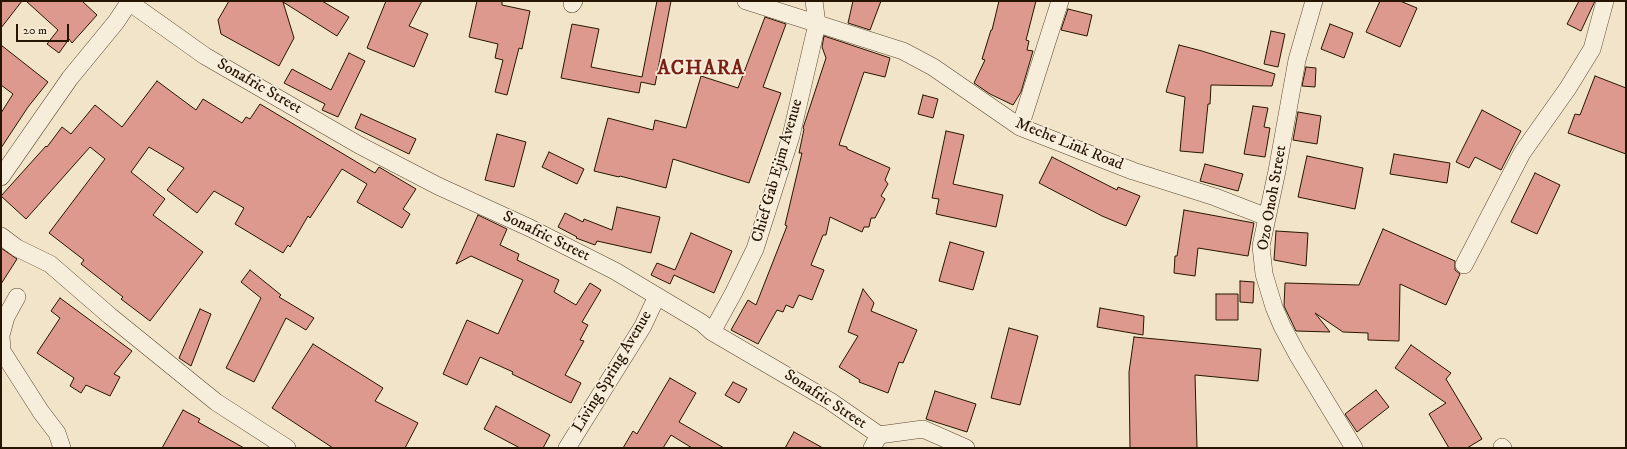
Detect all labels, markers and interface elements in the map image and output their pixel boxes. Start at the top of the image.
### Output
scale bar [18,16,71,42]
text: 20 m [23,23,47,38]
street label: Sonafric Street [213,55,305,119]
district label: ACHARA [657,58,745,82]
street label: Chief Gab Ejim Avenue [748,97,808,245]
street label: Meche Link Road [1012,115,1126,175]
street label: Ozo Onoh Street [1254,144,1292,252]
street label: Sonafric Street [499,208,593,266]
street label: Living Spring Avenue [569,308,657,436]
street label: Sonafric Street [780,366,870,434]

